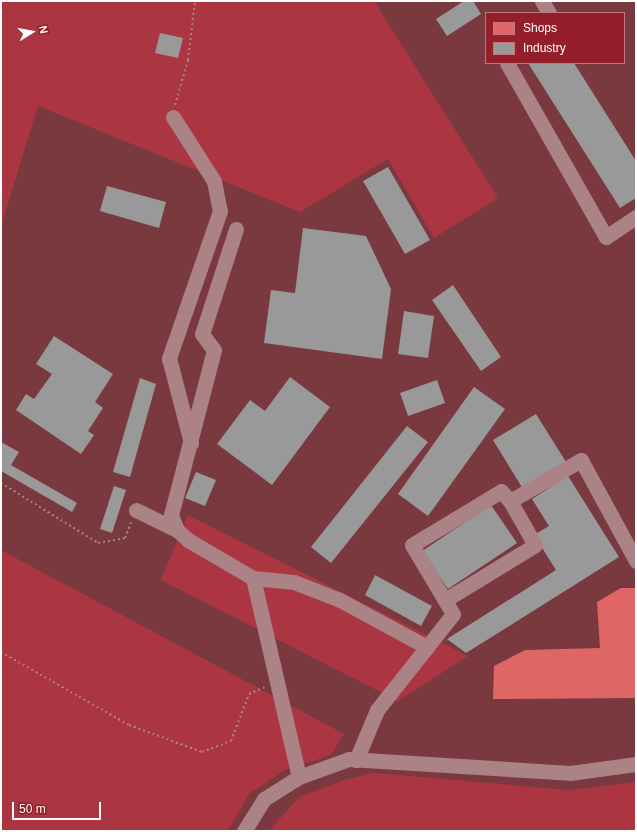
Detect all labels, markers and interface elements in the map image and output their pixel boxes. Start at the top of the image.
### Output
north arrow [12,12,52,52]
legend [485,12,625,64]
text: Shops [523,21,557,35]
text: N [37,25,50,35]
text: Industry [523,41,566,55]
scale bar [14,794,103,820]
text: 50 m [19,802,46,816]

